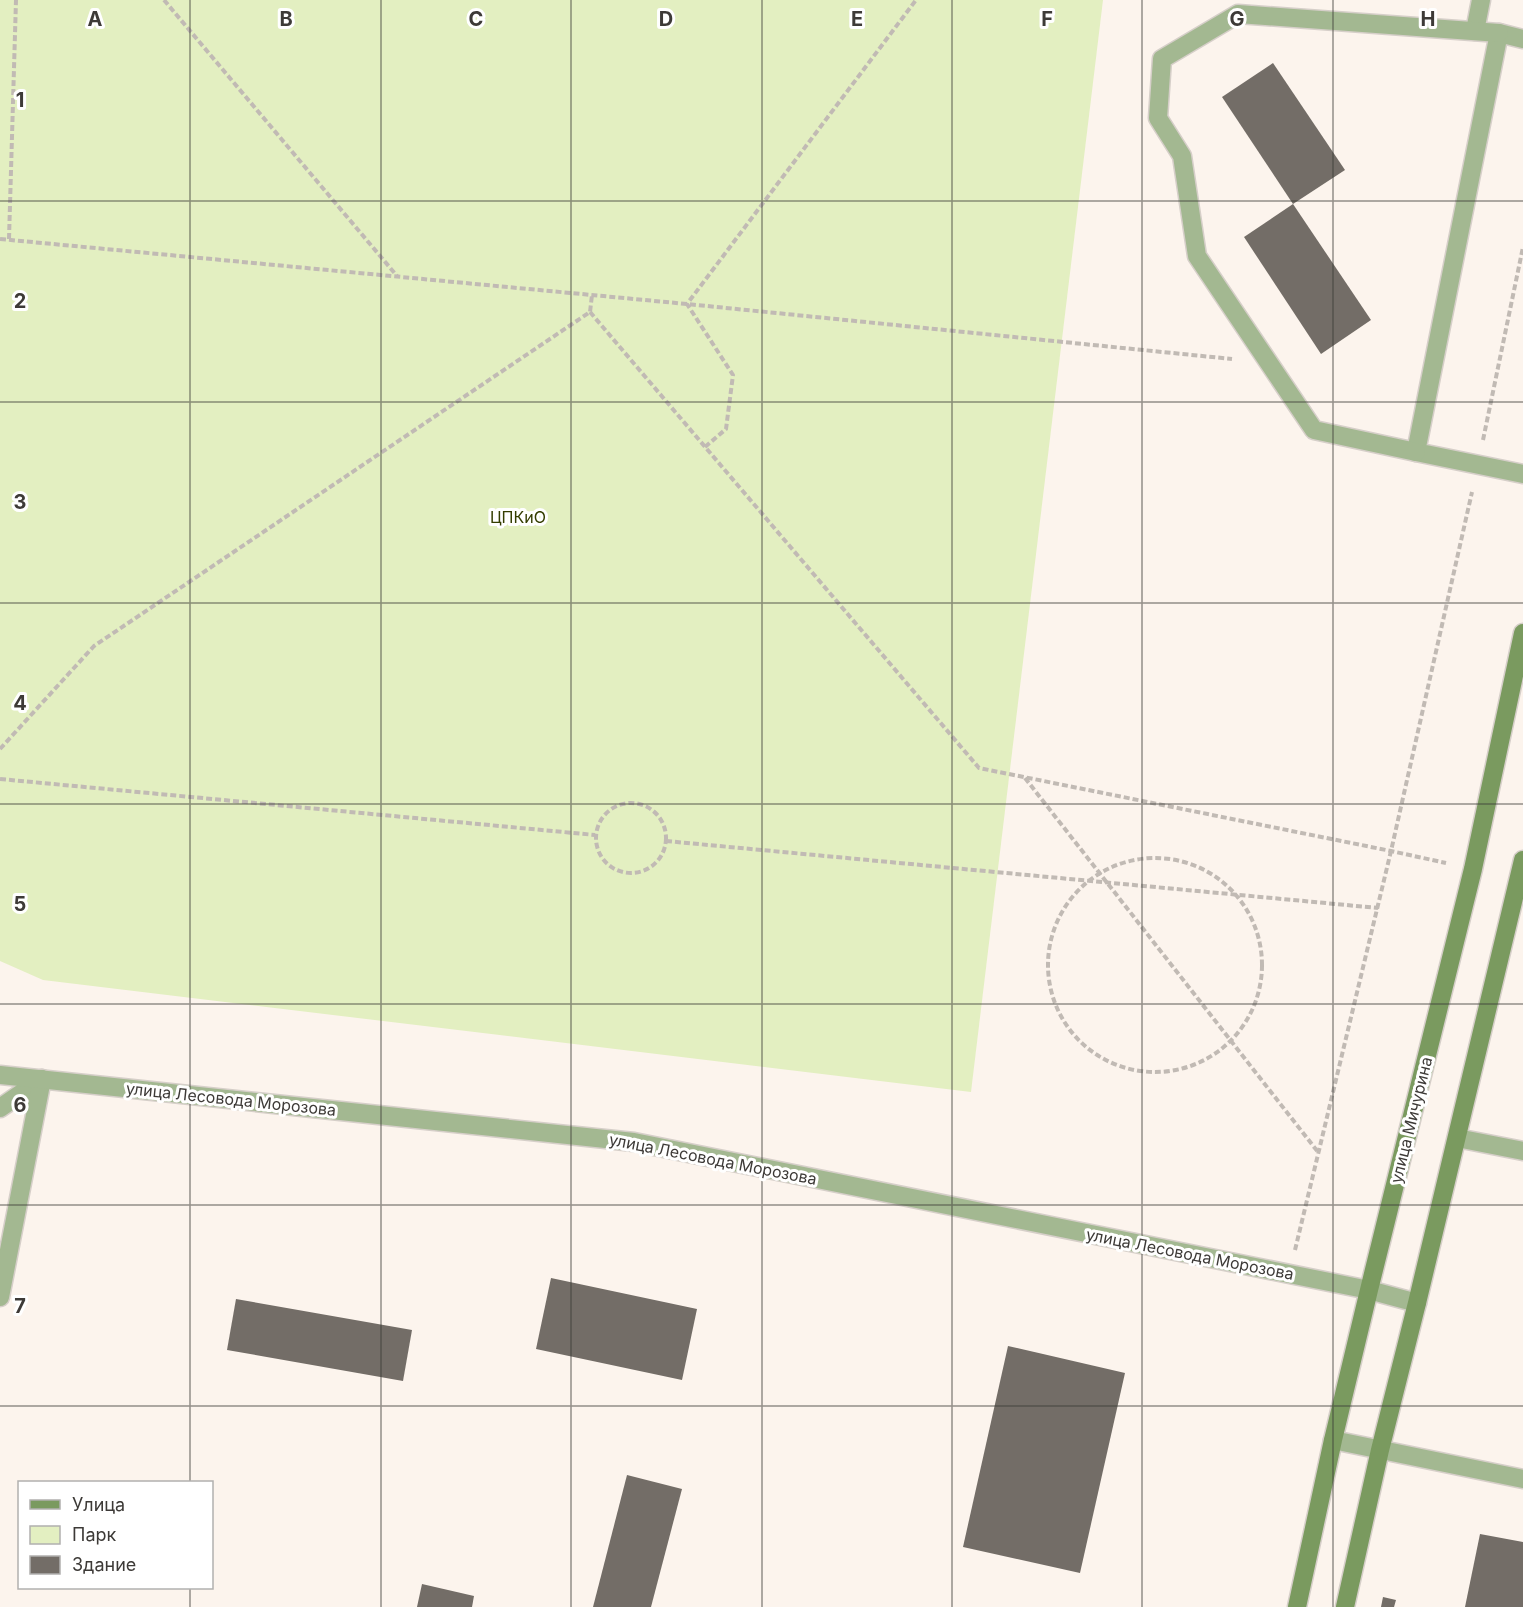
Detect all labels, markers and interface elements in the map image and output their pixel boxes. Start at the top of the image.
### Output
text: A [88,7,103,31]
text: B [279,7,293,31]
text: C [469,7,483,31]
text: D [659,7,673,31]
text: E [851,7,863,31]
text: F [1041,7,1053,31]
text: G [1229,7,1245,31]
text: H [1421,7,1435,31]
text: 1 [16,88,24,112]
text: 2 [14,289,26,313]
text: 3 [14,490,26,514]
park label: ЦПКиО [490,507,546,527]
text: 4 [13,691,27,715]
text: 5 [14,892,26,916]
street label: улица Мичурина [1386,1055,1436,1185]
street label: улица Лесовода Морозова [125,1078,337,1120]
text: 6 [14,1093,27,1117]
street label: улица Лесовода Морозова [607,1129,819,1189]
street label: улица Лесовода Морозова [1084,1224,1296,1284]
text: 7 [14,1294,26,1318]
legend [18,1481,213,1589]
text: Улица [72,1494,125,1515]
text: Парк [72,1524,117,1545]
text: Здание [72,1554,136,1575]

